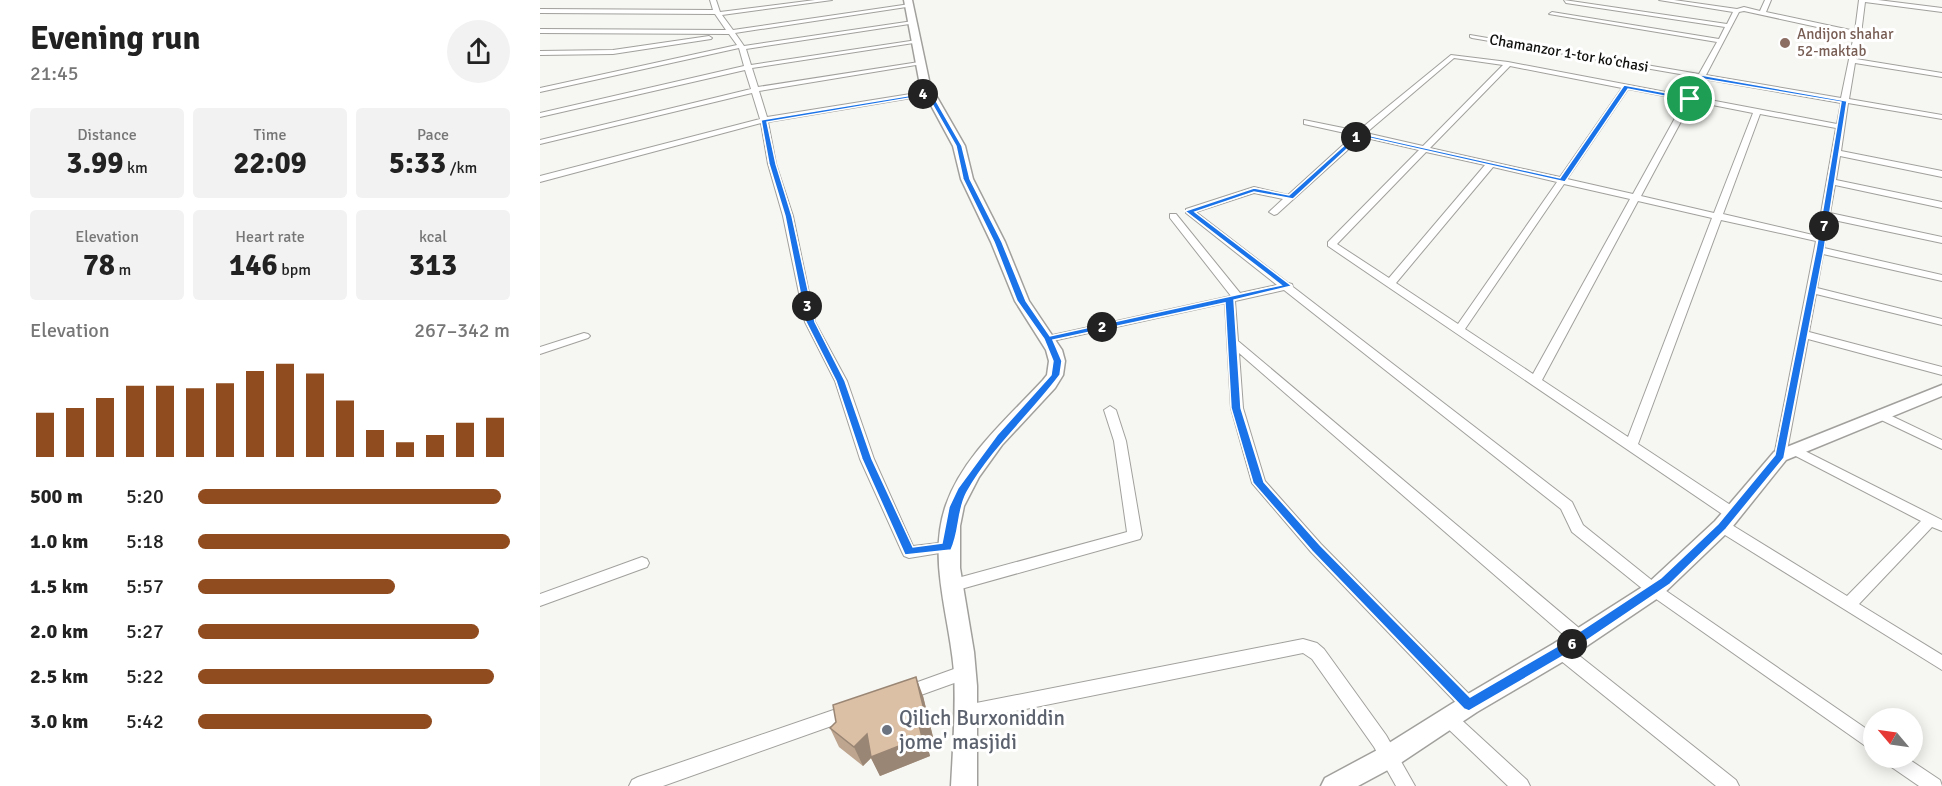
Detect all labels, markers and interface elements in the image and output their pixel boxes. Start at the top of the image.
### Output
text: Evening run [30,18,200,59]
button: share [447,20,510,83]
place label: Andijon shahar 52-maktab [1797,25,1894,60]
street label: Chamanzor 1-tor koʻchasi [1488,30,1650,76]
marker: Andijon shahar 52-maktab [1778,36,1792,50]
text: 21:45 [30,61,79,86]
pin [1664,73,1715,124]
pin: 4 [908,79,938,109]
icon: arrive [1673,82,1706,115]
text: 4 [919,84,927,104]
pin: 1 [1341,122,1371,152]
text: Distance [77,125,137,145]
text: Time [254,125,286,145]
text: Pace [417,125,449,145]
text: 1 [1352,127,1360,147]
text: 3.99 [66,145,123,182]
text: 22:09 [233,145,307,182]
text: 5:33 [389,145,446,182]
text: km [123,158,148,178]
text: /km [446,158,477,178]
pin: 7 [1809,211,1839,241]
text: 7 [1820,216,1828,236]
text: Elevation [75,227,139,247]
text: Heart rate [235,227,305,247]
text: kcal [419,227,447,247]
text: 78 [83,247,115,284]
text: 146 [229,247,278,284]
text: 313 [409,247,457,284]
text: m [115,260,131,280]
text: bpm [278,260,311,280]
pin: 3 [792,291,822,321]
text: 3 [803,296,811,316]
pin: 2 [1087,312,1117,342]
text: 2 [1098,317,1106,337]
text: Elevation [30,318,110,343]
text: 267–342 m [414,318,510,343]
text: 500 m [30,484,83,509]
text: 5:20 [126,484,164,509]
text: 1.0 km [30,529,88,554]
text: 5:18 [126,529,164,554]
text: 1.5 km [30,574,88,599]
text: 5:57 [126,574,164,599]
text: 2.0 km [30,619,88,644]
text: 5:27 [126,619,164,644]
pin: 6 [1557,629,1587,659]
text: 6 [1568,634,1576,654]
text: 2.5 km [30,664,88,689]
text: 5:22 [126,664,164,689]
place label: Qilich Burxoniddin jome' masjidi [899,705,1065,755]
north arrow [1863,708,1923,768]
map controls [1863,708,1923,768]
text: 3.0 km [30,709,88,734]
text: 5:42 [126,709,164,734]
marker: Qilich Burxoniddin jome' masjidi [880,723,894,737]

